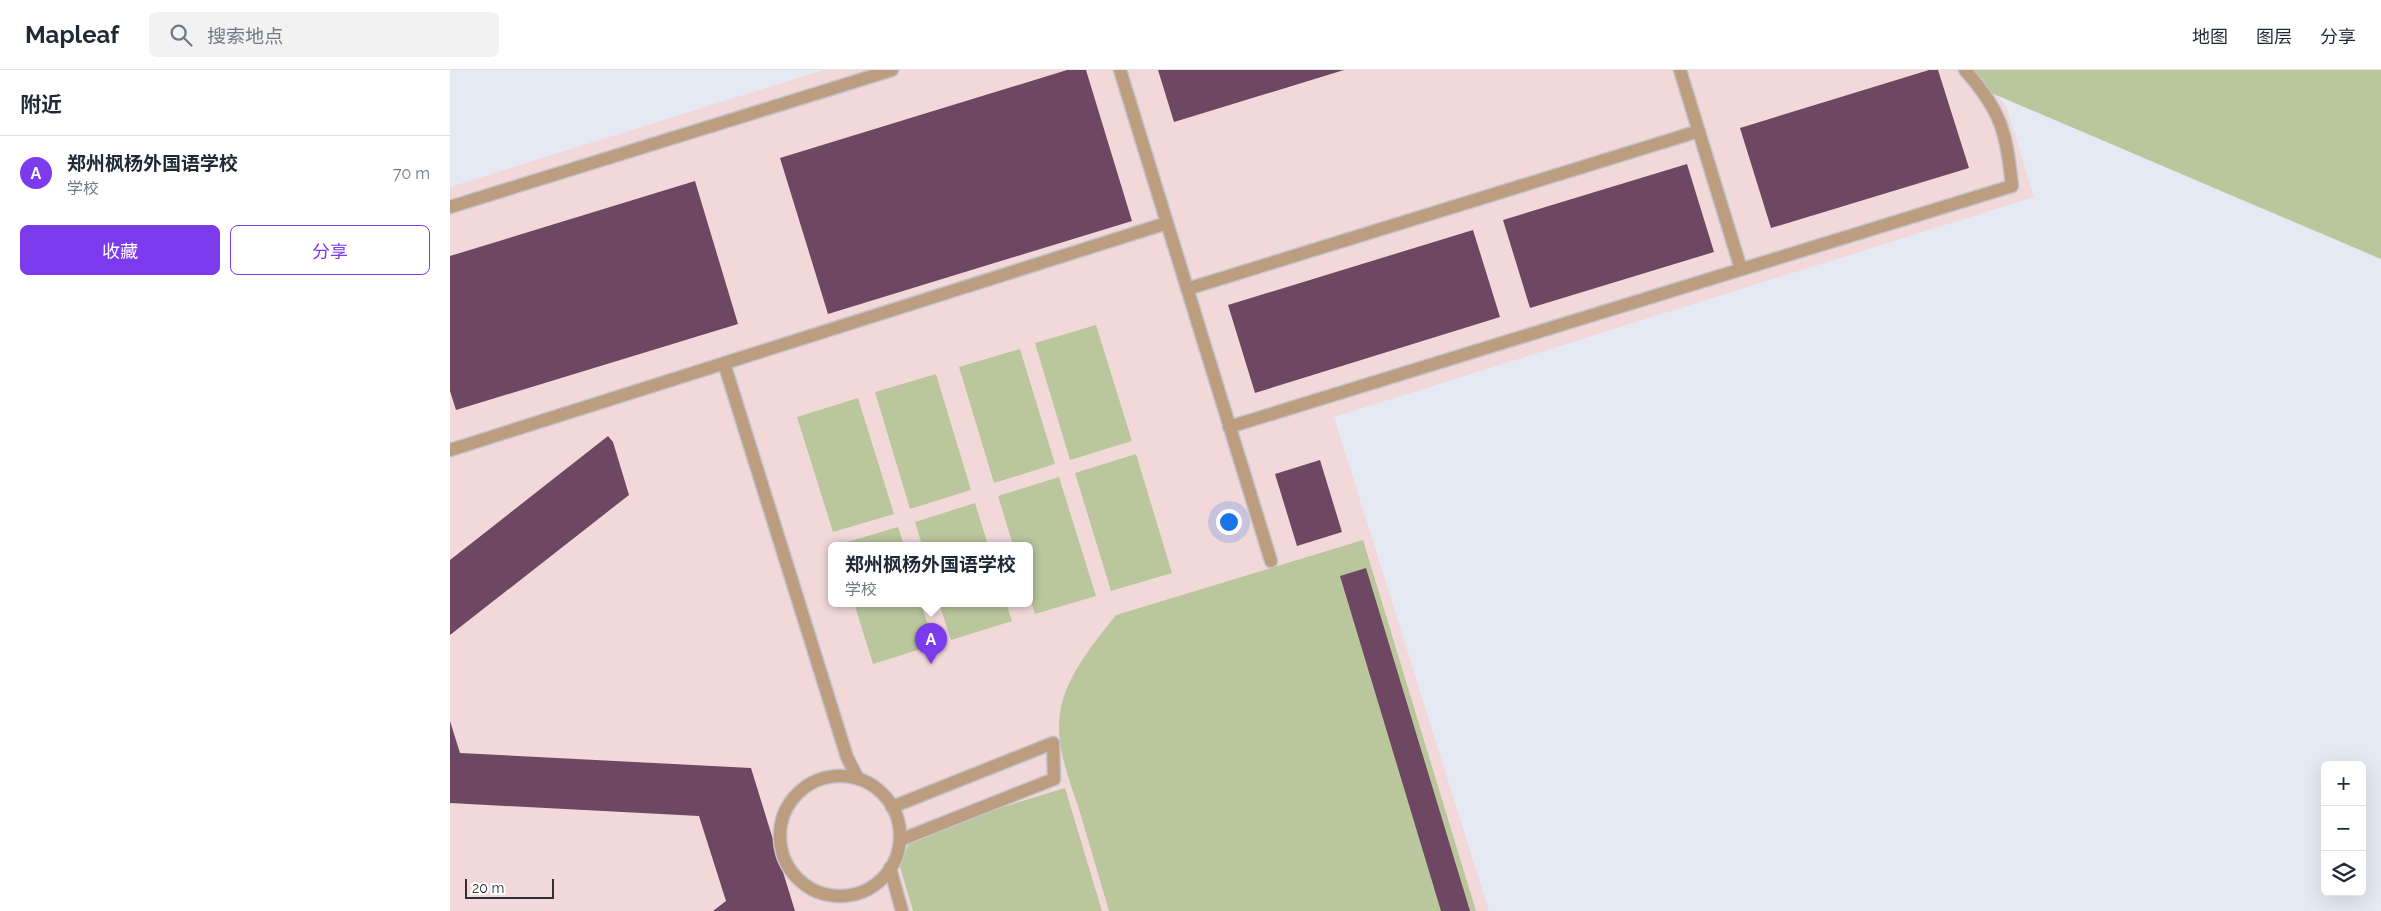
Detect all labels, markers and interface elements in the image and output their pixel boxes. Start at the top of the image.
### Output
search box [149,12,499,57]
text: Mapleaf [25,20,119,49]
icon: search [167,21,195,49]
text: 搜索地点 [207,25,283,47]
text: 地图 [2192,26,2228,47]
text: 图层 [2256,26,2292,47]
text: 分享 [2320,26,2356,47]
text: 附近 [20,92,62,117]
text: 郑州枫杨外国语学校 [67,152,238,174]
text: A [31,164,41,183]
text: 70 m [393,164,430,183]
text: 学校 [67,179,99,198]
button: 收藏 [20,225,220,275]
button: 分享 [230,225,430,275]
your location [1216,509,1242,535]
popup [828,542,1033,607]
text: 郑州枫杨外国语学校 [845,553,1016,575]
text: 学校 [845,580,877,599]
pin: A [915,623,947,664]
map controls [2321,761,2366,896]
button: + [2321,761,2366,806]
button: − [2321,806,2366,851]
button: layers [2321,851,2366,896]
scale bar [465,876,554,899]
text: 20 m [472,880,504,896]

